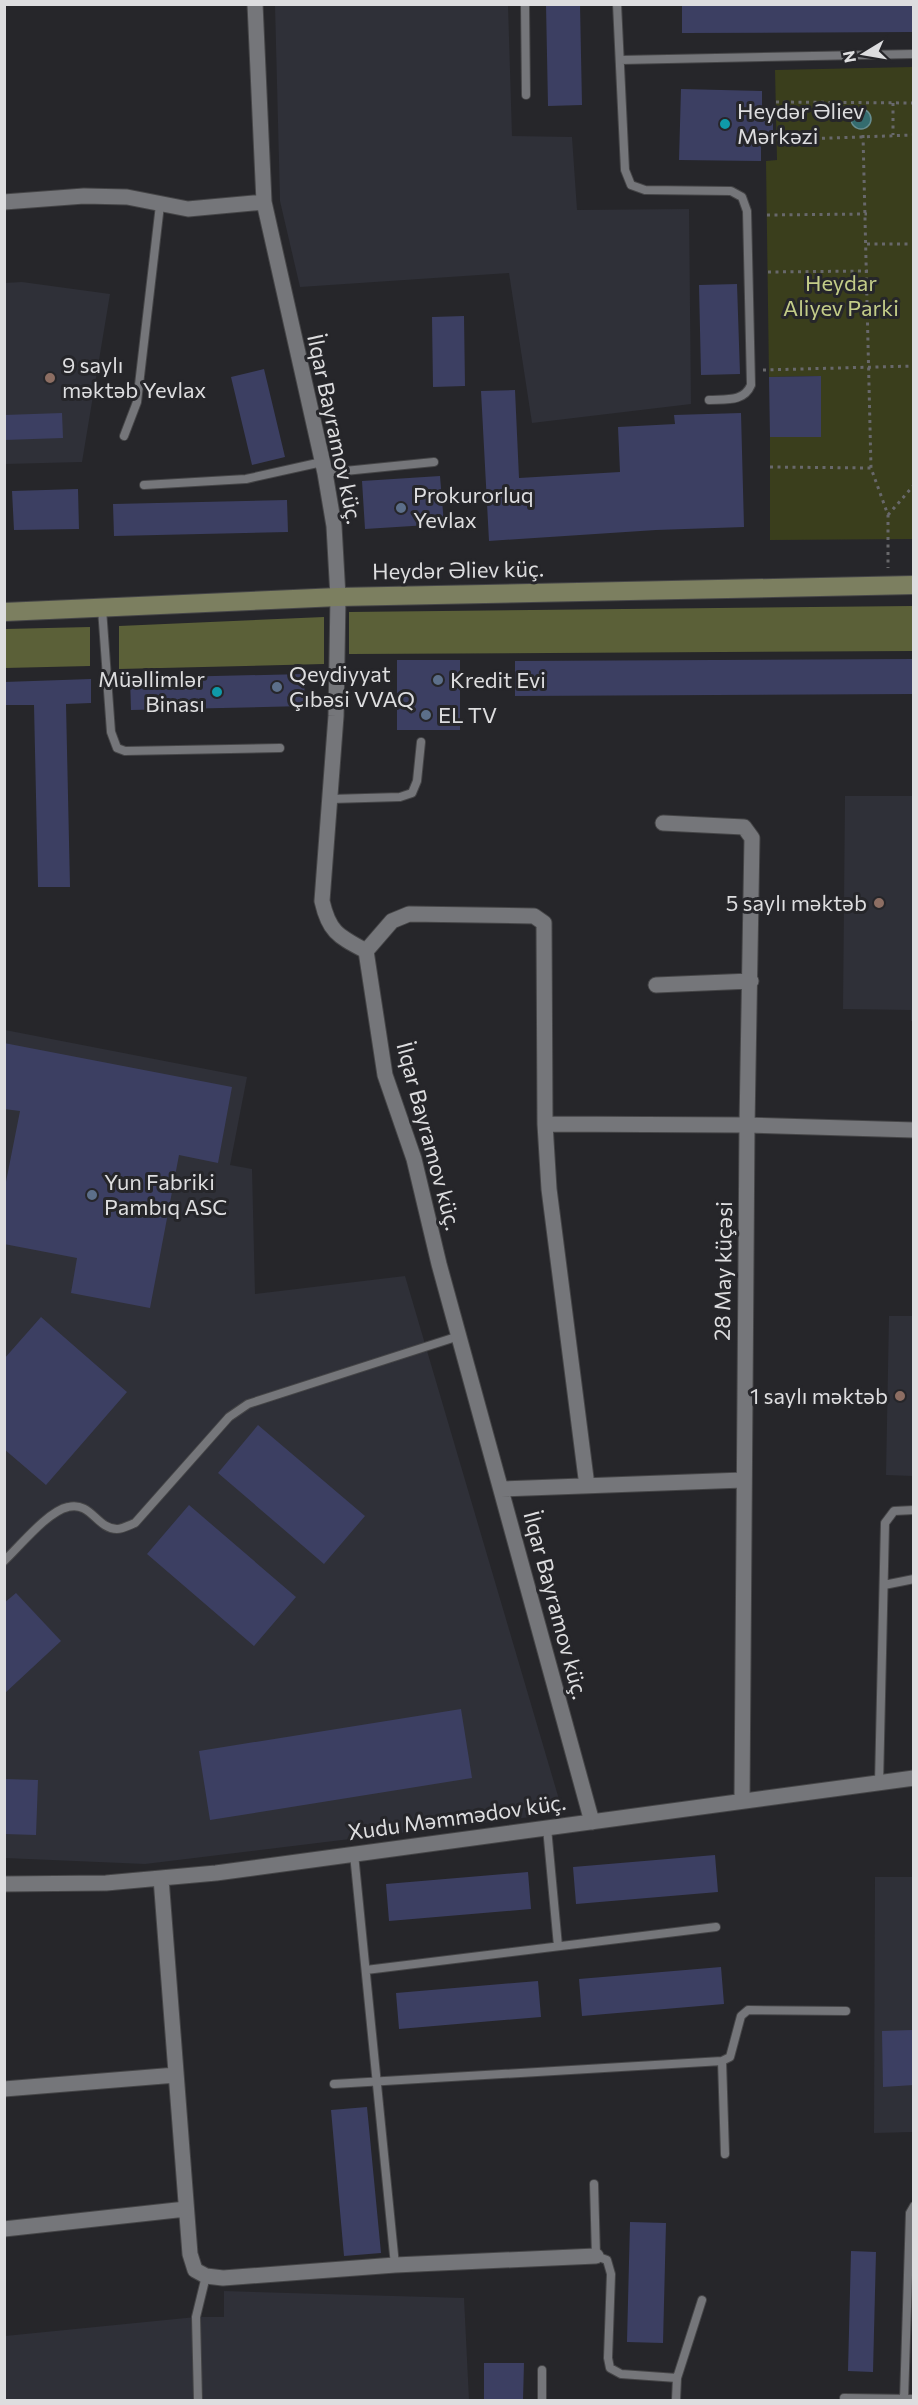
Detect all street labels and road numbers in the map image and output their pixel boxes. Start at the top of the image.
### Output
street label: İlqar Bayramov küç. [302,331,369,526]
street label: Heydər Əliev küç. [372,555,544,584]
street label: İlqar Bayramov küç. [391,1039,468,1233]
street label: 28 May küçəsi [708,1201,737,1341]
street label: İlqar Bayramov küç. [518,1508,595,1702]
street label: Xudu Məmmədov küç. [346,1788,568,1845]

